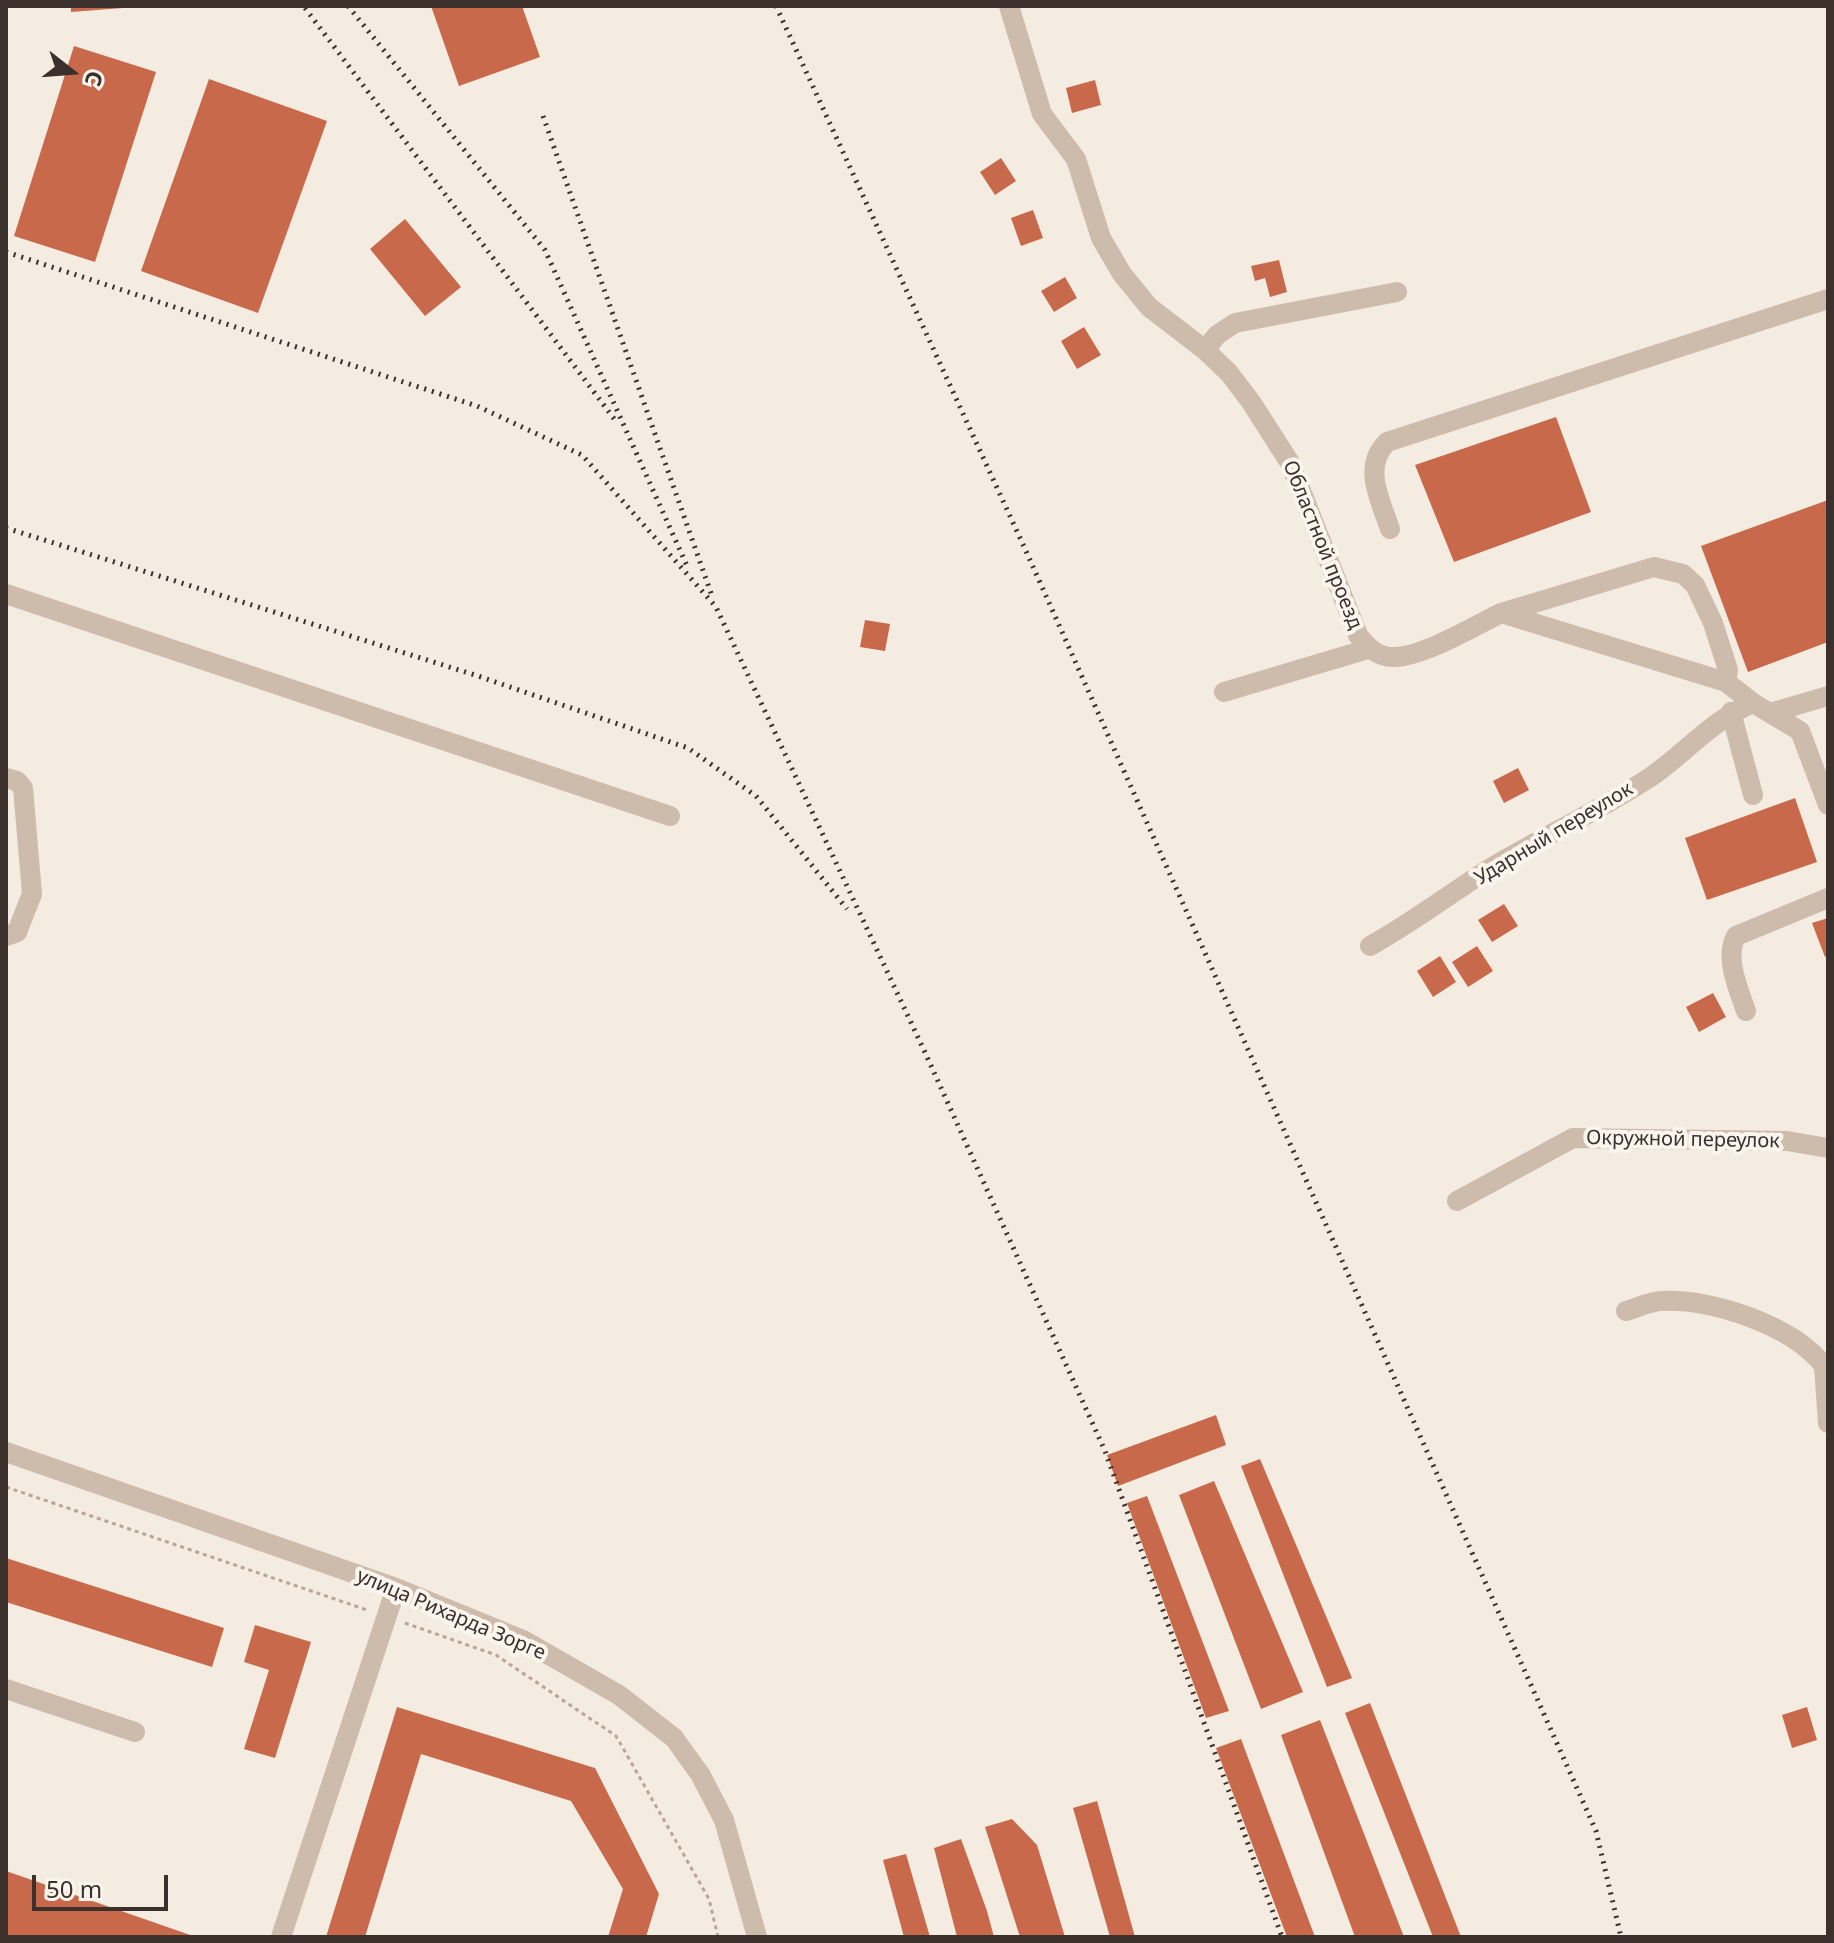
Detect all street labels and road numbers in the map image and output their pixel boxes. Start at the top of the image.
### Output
street label: Областной проезд [1277,457,1367,633]
street label: Ударный переулок [1471,777,1637,891]
street label: Окружной переулок [1586,1126,1780,1154]
street label: улица Рихарда Зорге [353,1564,549,1666]

